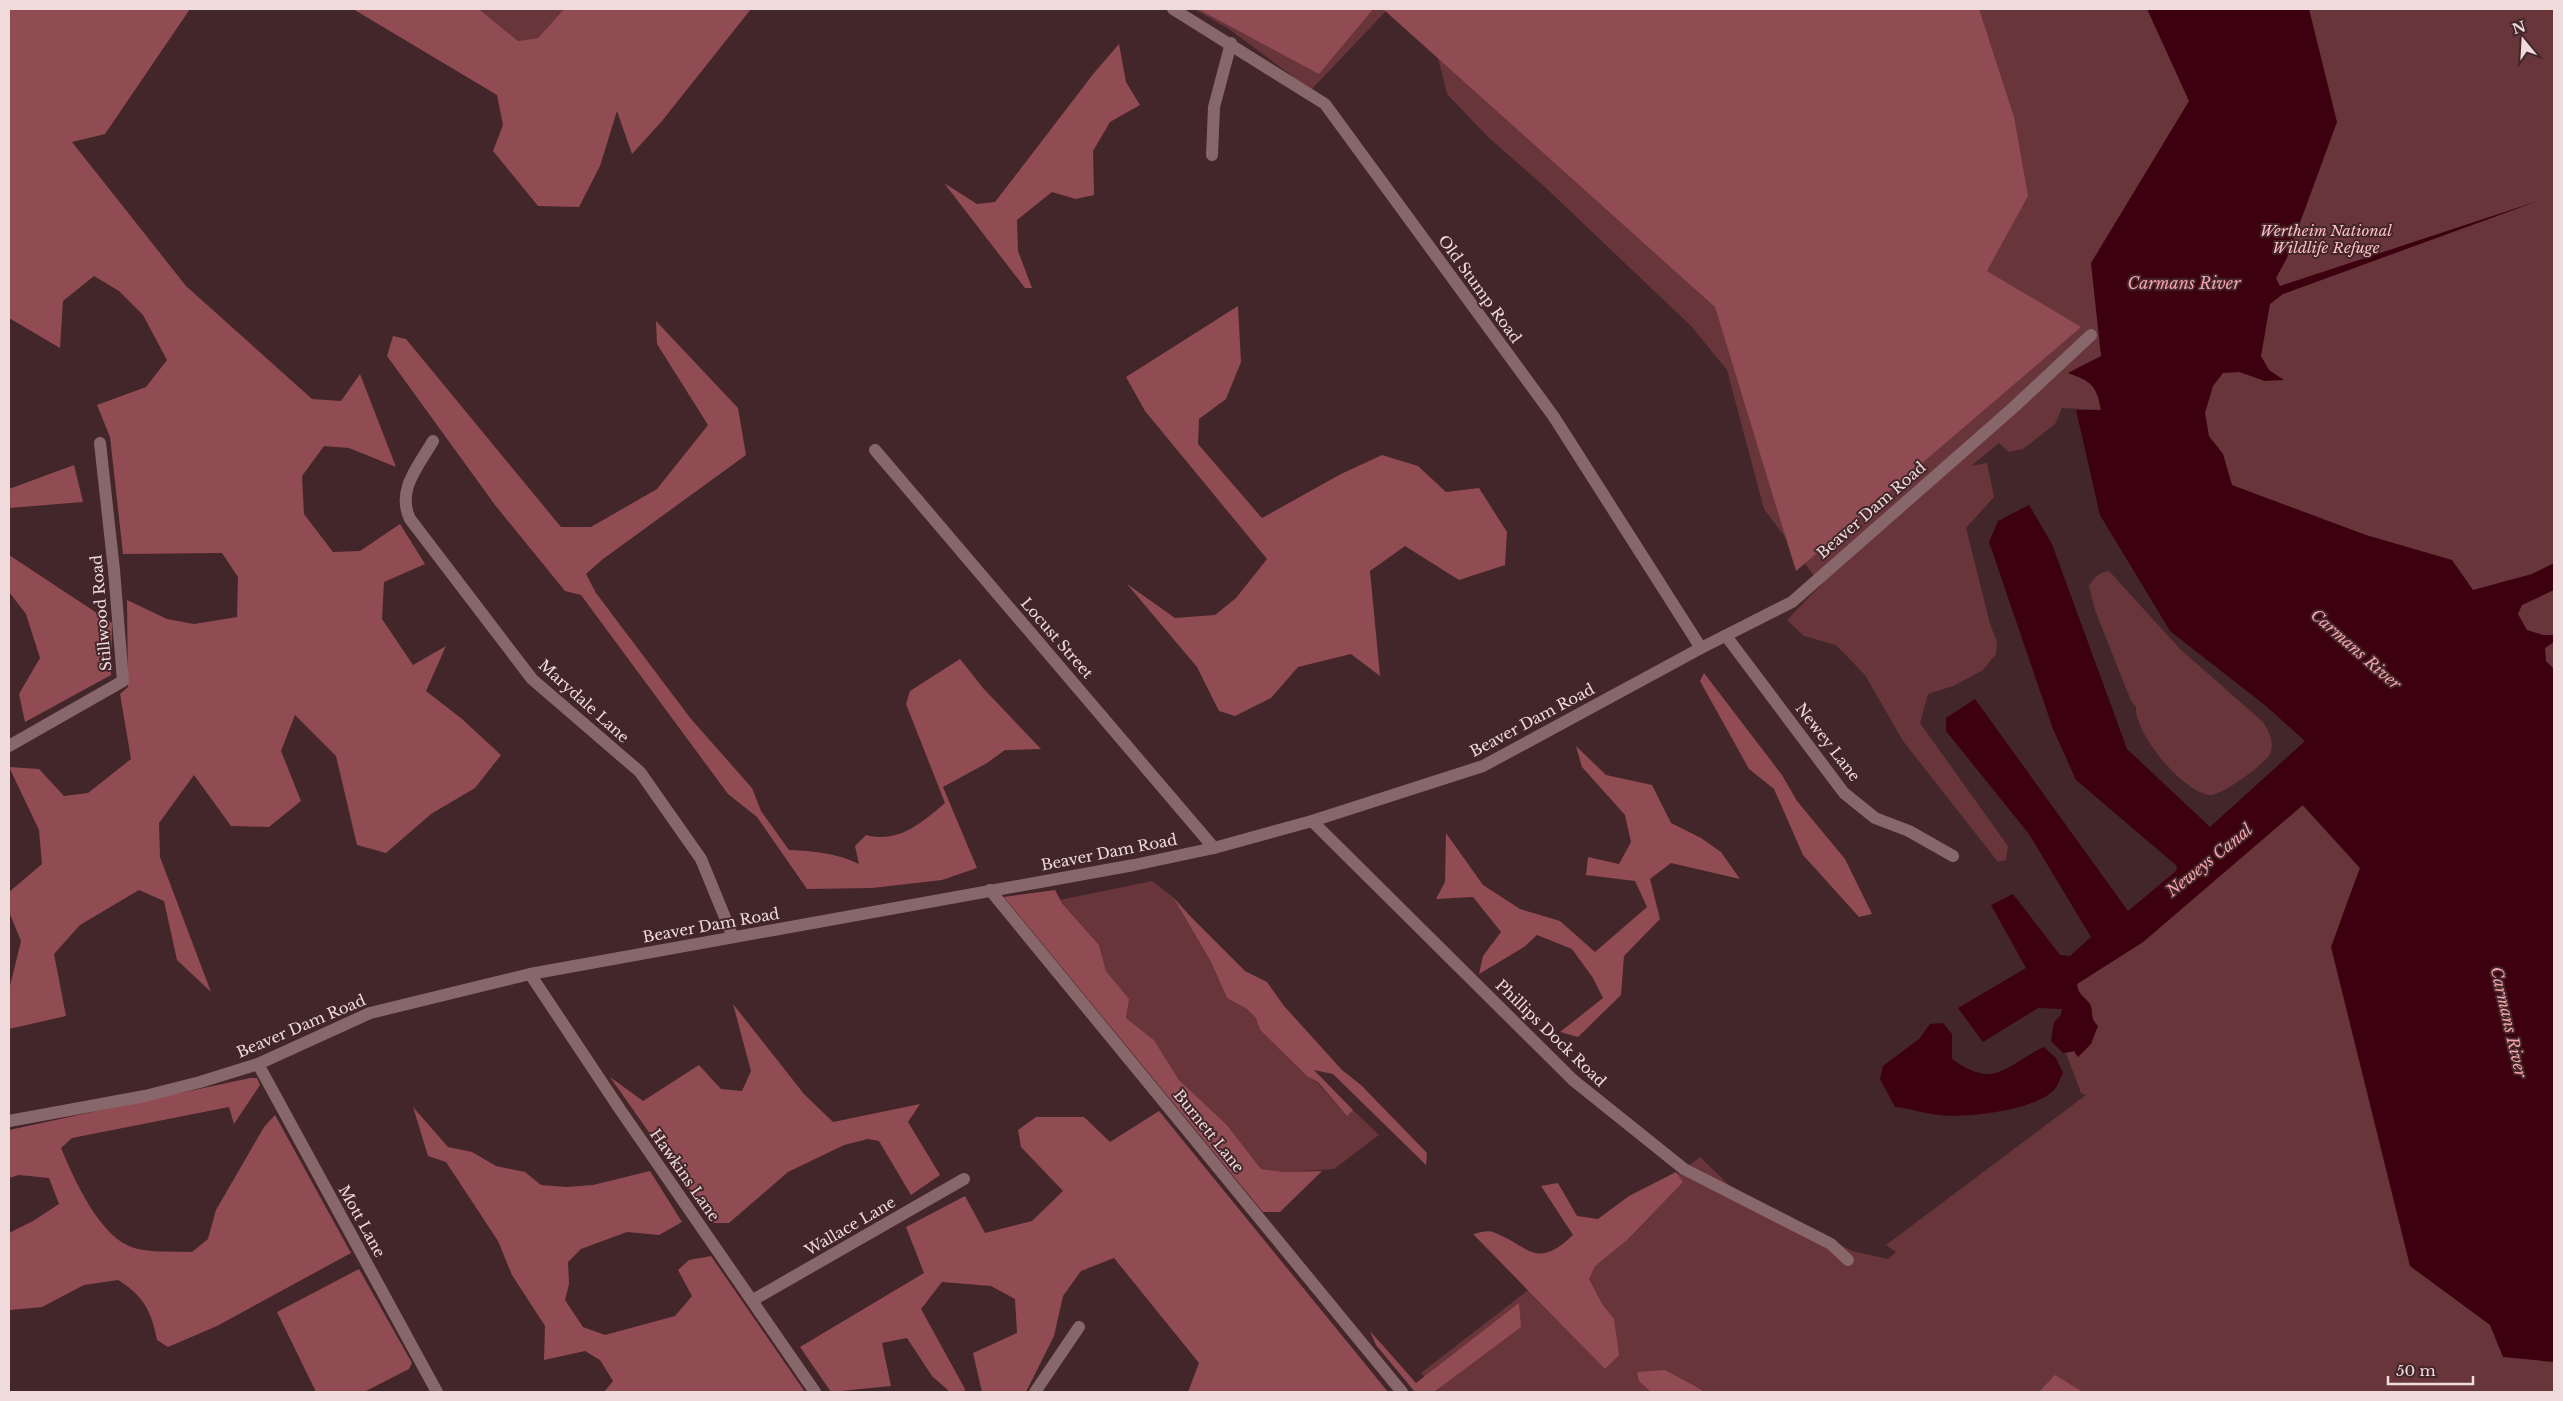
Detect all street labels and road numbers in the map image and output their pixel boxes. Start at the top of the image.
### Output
street label: Old Stump Road [1434,231,1526,347]
street label: Beaver Dam Road [1813,457,1929,563]
street label: Stillwood Road [86,554,116,672]
street label: Locust Street [1017,594,1097,682]
street label: Marydale Lane [535,655,633,747]
street label: Beaver Dam Road [1466,679,1598,761]
street label: Newey Lane [1792,699,1864,785]
street label: Beaver Dam Road [1039,829,1179,875]
street label: Beaver Dam Road [641,904,781,946]
street label: Phillips Dock Road [1492,975,1610,1091]
street label: Beaver Dam Road [234,990,368,1062]
street label: Burnett Lane [1170,1086,1248,1176]
street label: Hawkins Lane [646,1125,724,1225]
street label: Mott Lane [334,1182,390,1260]
street label: Wallace Lane [800,1192,899,1260]

